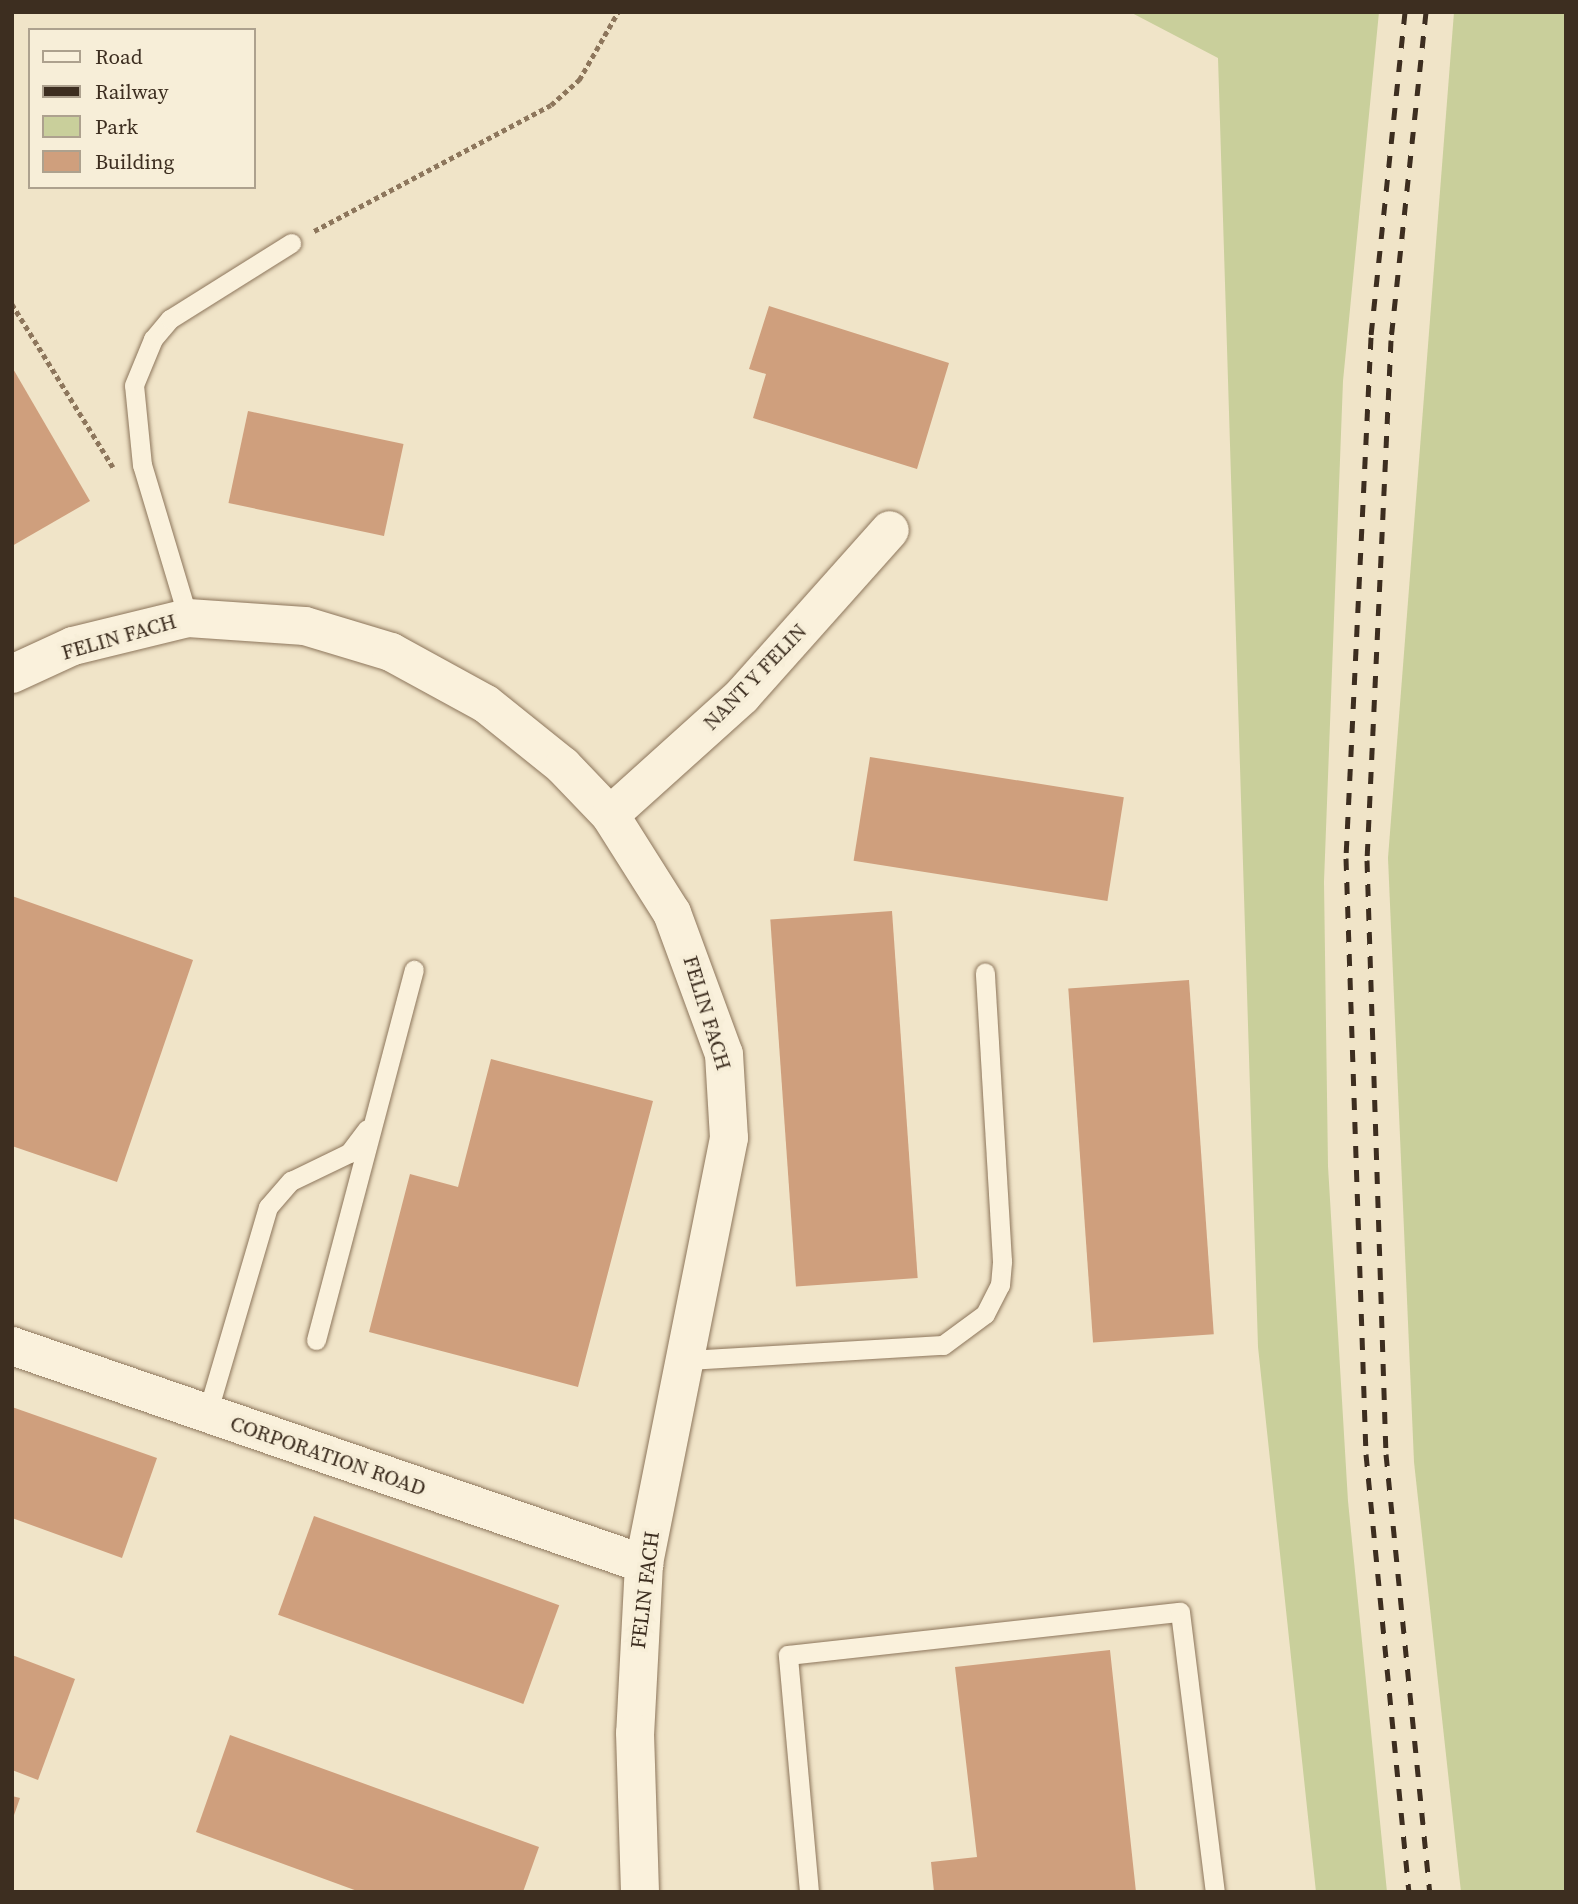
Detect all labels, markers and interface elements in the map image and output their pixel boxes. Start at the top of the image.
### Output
legend [28,28,256,189]
text: Road [95,42,143,71]
text: Railway [95,77,169,106]
text: Park [95,112,138,141]
text: Building [95,147,174,176]
street label: FELIN FACH [59,609,179,665]
street label: NANT Y FELIN [697,618,813,736]
street label: FELIN FACH [678,953,736,1073]
street label: CORPORATION ROAD [227,1411,429,1501]
street label: FELIN FACH [625,1530,665,1650]

